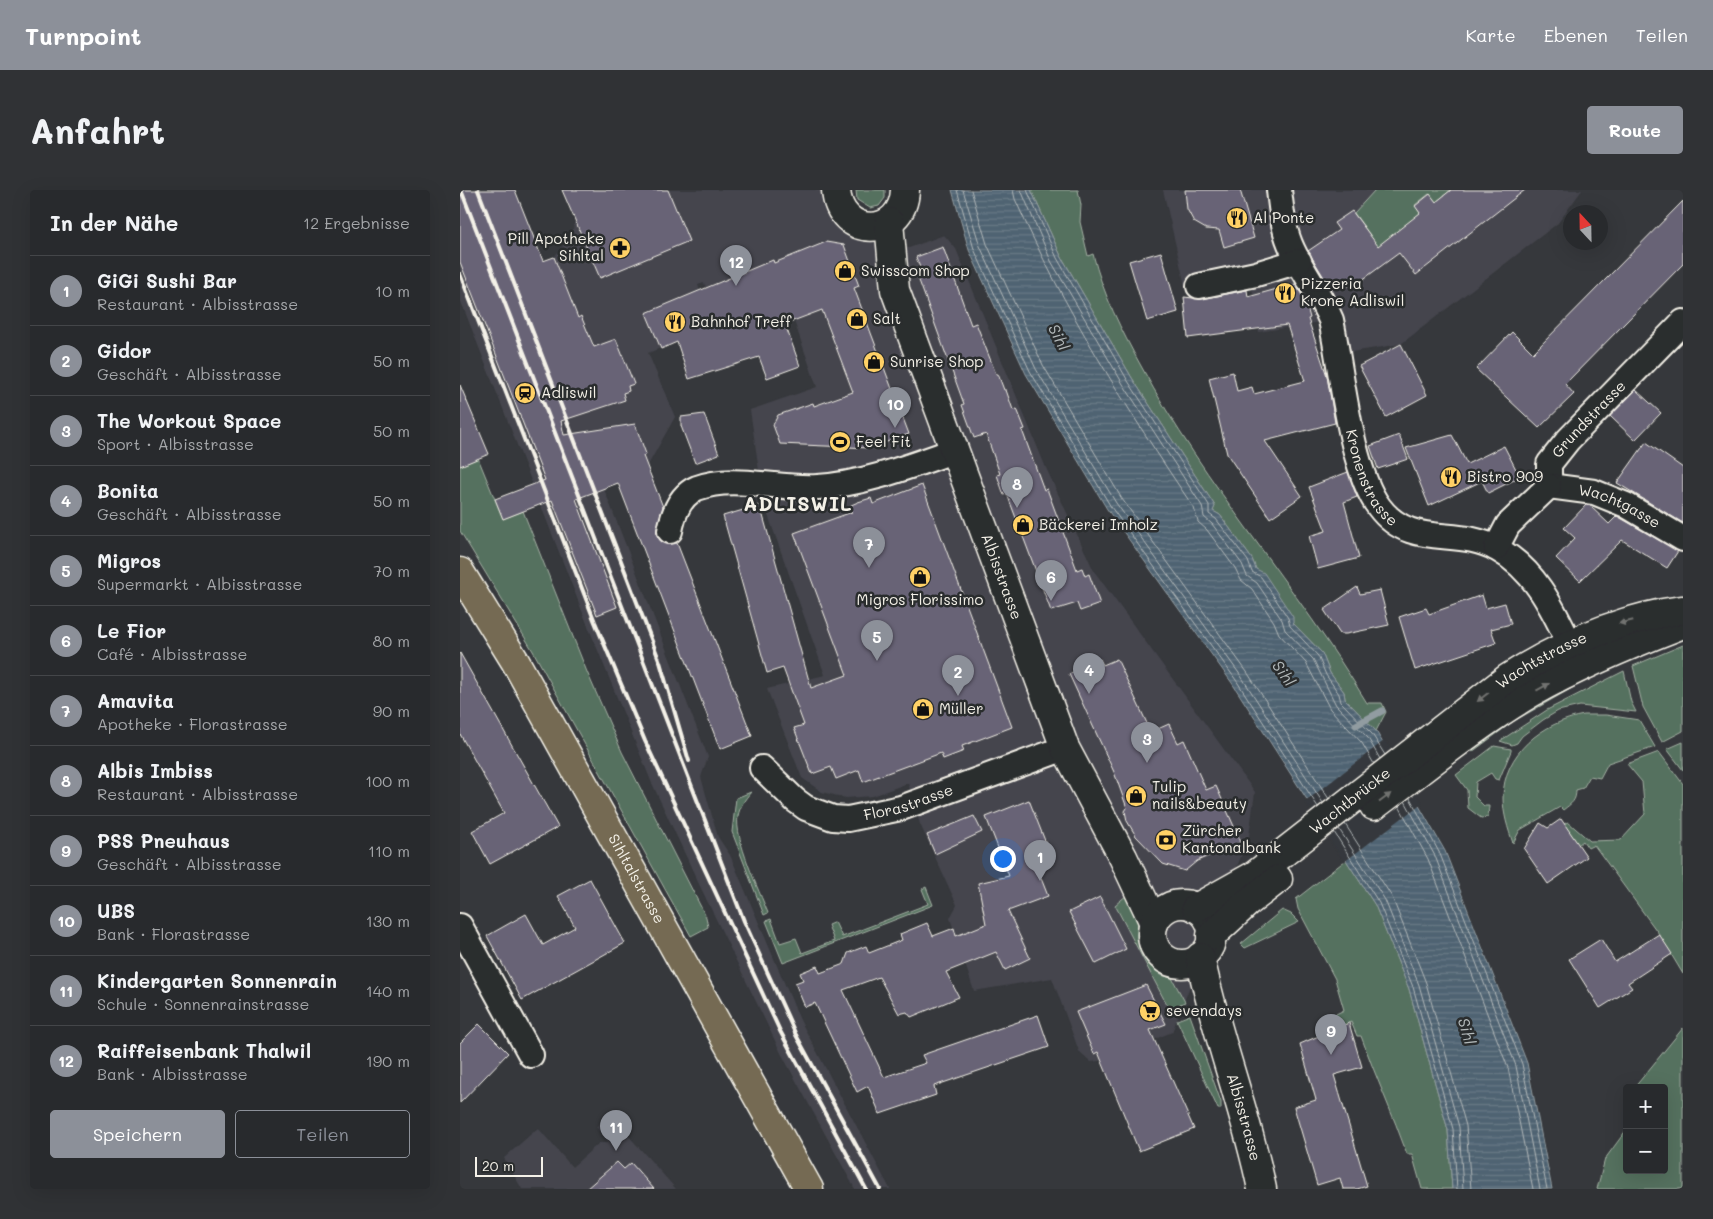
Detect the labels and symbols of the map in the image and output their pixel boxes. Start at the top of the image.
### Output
north arrow [1563,205,1608,250]
restaurant icon: Al Ponte [1225,206,1249,230]
place label: Al Ponte [1253,207,1314,227]
place label: Pill Apotheke Sihltal [508,228,604,265]
pharmacy icon: Pill Apotheke Sihltal [608,236,632,260]
pin: 12 [720,245,752,286]
shop icon: Swisscom Shop [833,259,857,283]
place label: Swisscom Shop [861,260,970,280]
place label: Pizzeria Krone Adliswil [1301,273,1404,310]
restaurant icon: Pizzeria Krone Adliswil [1273,281,1297,305]
shop icon: Salt [845,307,869,331]
place label: Salt [873,308,901,328]
restaurant icon: Bahnhof Treff [663,310,687,334]
place label: Bahnhof Treff [691,311,792,331]
water label: Sihl [1044,320,1075,354]
shop icon: Sunrise Shop [862,350,886,374]
place label: Sunrise Shop [890,351,984,371]
street label: Grundstrasse [1547,376,1630,462]
station icon: Adliswil [513,381,537,405]
place label: Adliswil [541,382,597,402]
pin: 10 [879,387,911,428]
street label: Kronenstrasse [1342,427,1402,530]
sports icon: Feel Fit [828,430,852,454]
place label: Feel Fit [856,431,911,451]
restaurant icon: Bistro 909 [1439,465,1463,489]
place label: Bistro 909 [1467,466,1543,486]
pin: 8 [1001,467,1033,508]
street label: Wachtgasse [1577,479,1664,532]
district label: ADLISWIL [743,490,853,516]
shop icon: Bäckerei Imholz [1011,513,1035,537]
place label: Bäckerei Imholz [1039,514,1158,534]
pin: 7 [853,527,885,568]
street label: Albisstrasse [977,530,1027,622]
pin: 6 [1035,560,1067,601]
shop icon: Migros Florissimo [908,565,932,589]
place label: Migros Florissimo [857,589,984,609]
one-way arrow [1619,618,1634,626]
pin: 5 [861,620,893,661]
street label: Wachtstrasse [1491,627,1590,693]
pin: 4 [1073,653,1105,694]
pin: 2 [942,655,974,696]
water label: Sihl [1268,656,1301,690]
one-way arrow [1536,683,1550,691]
one-way arrow [1477,691,1490,702]
shop icon: Müller [911,697,935,721]
place label: Müller [939,698,984,718]
pin: 3 [1131,722,1163,763]
street label: Wachtbrücke [1305,762,1394,838]
place label: Tulip nails&beauty [1152,776,1247,813]
street label: Florastrasse [862,779,956,825]
shop icon: Tulip nails&beauty [1124,784,1148,808]
one-way arrow [1378,793,1392,803]
place label: Zürcher Kantonalbank [1182,820,1281,857]
bank icon: Zürcher Kantonalbank [1154,828,1178,852]
street label: Sihltalstrasse [604,830,670,927]
pin: 1 [1024,840,1056,881]
your location [990,846,1016,872]
supermarket icon: sevendays [1138,999,1162,1023]
place label: sevendays [1166,1000,1242,1020]
pin: 9 [1315,1014,1347,1055]
water label: Sihl [1454,1015,1481,1047]
street label: Albisstrasse [1223,1071,1266,1163]
pin: 11 [600,1110,632,1151]
scale bar [475,1154,542,1177]

